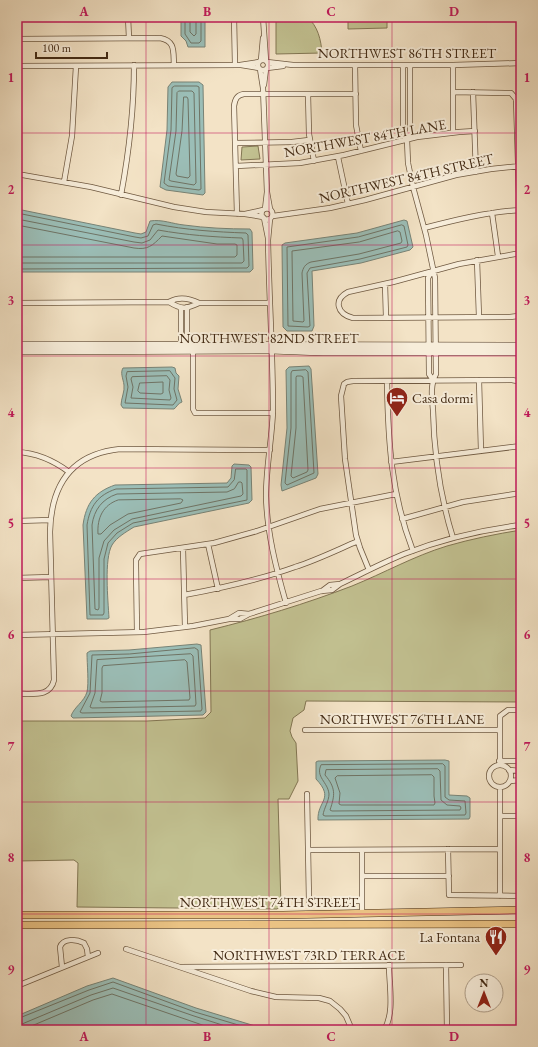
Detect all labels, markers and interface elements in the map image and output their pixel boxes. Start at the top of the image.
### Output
text: A [78,3,89,20]
text: B [203,3,211,20]
text: C [326,3,336,20]
text: D [449,3,459,20]
scale bar [36,34,107,60]
text: 100 m [42,40,72,56]
street label: NORTHWEST 86TH STREET [318,44,497,62]
text: 1 [8,69,15,86]
text: 1 [524,69,531,86]
street label: NORTHWEST 84TH LANE [283,115,448,161]
street label: NORTHWEST 84TH STREET [317,149,496,207]
text: 2 [8,181,15,198]
text: 2 [524,181,531,198]
text: 3 [8,292,15,309]
text: 3 [524,292,531,309]
street label: NORTHWEST 82ND STREET [179,329,359,347]
hotel icon: Casa dormi [384,385,410,418]
place label: Casa dormi [412,389,474,407]
text: 4 [8,404,15,421]
text: 4 [524,404,531,421]
text: 5 [8,515,14,532]
text: 5 [524,515,530,532]
text: 6 [8,626,15,643]
text: 6 [524,626,531,643]
street label: NORTHWEST 76TH LANE [320,710,484,728]
text: 7 [8,738,15,755]
text: 7 [524,738,531,755]
text: 8 [8,849,15,866]
text: 8 [524,849,531,866]
street label: NORTHWEST 74TH STREET [180,893,359,911]
restaurant icon: La Fontana [483,924,509,957]
place label: La Fontana [419,928,480,946]
street label: NORTHWEST 73RD TERRACE [213,946,405,964]
text: 9 [8,961,15,978]
text: 9 [524,961,531,978]
north arrow [464,973,504,1013]
text: N [480,976,489,990]
text: A [78,1028,89,1045]
text: B [203,1028,211,1045]
text: C [326,1028,336,1045]
text: D [449,1028,459,1045]

